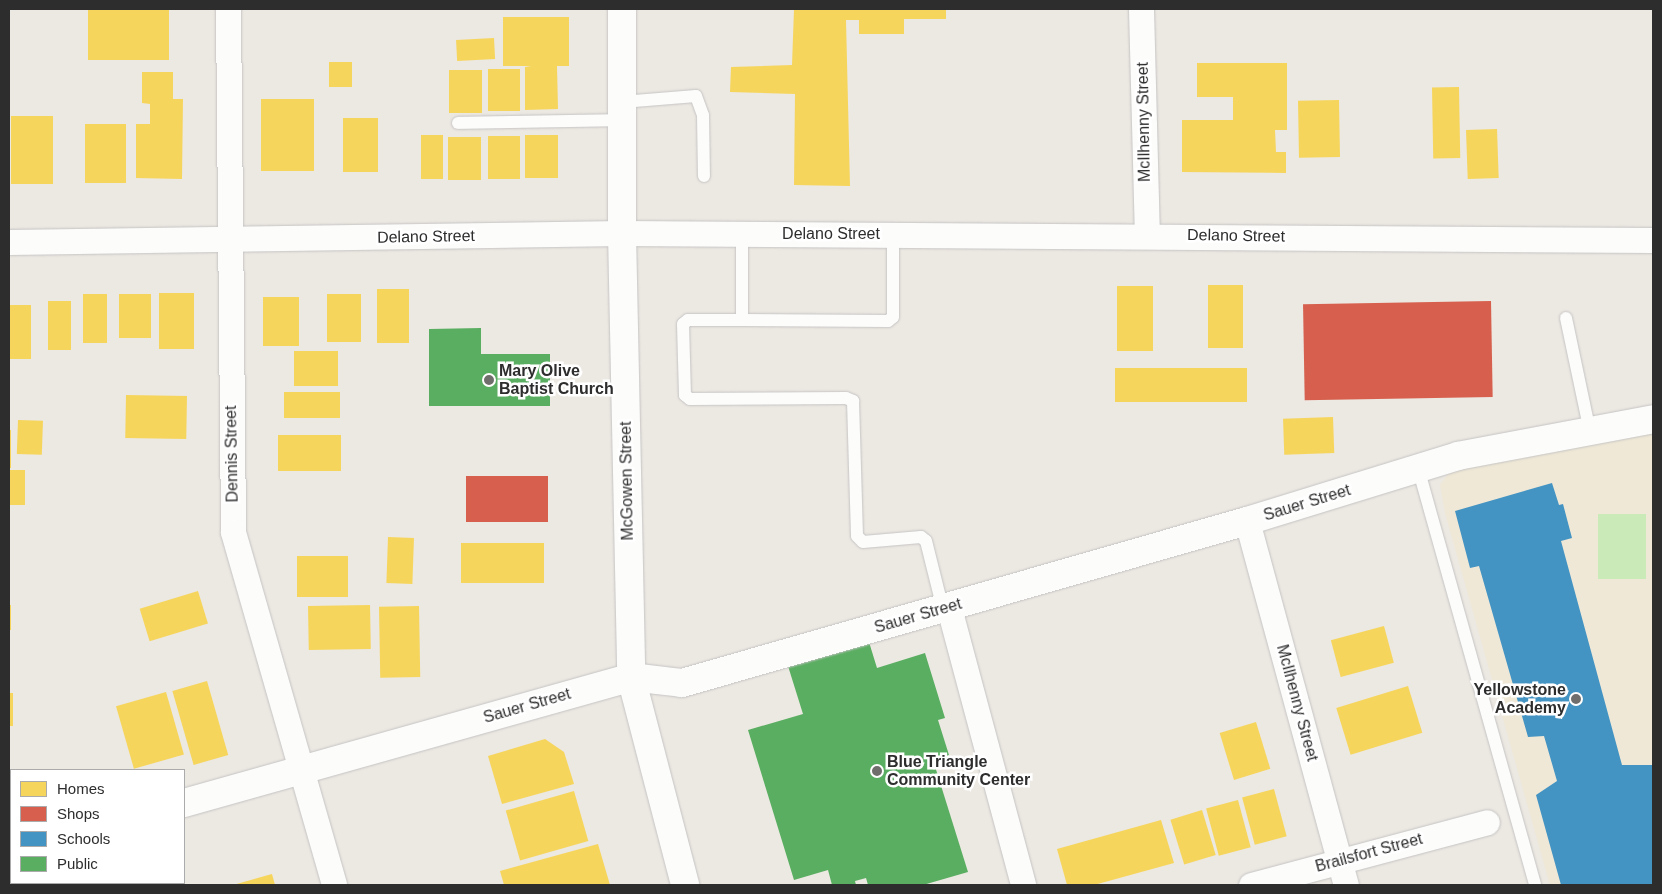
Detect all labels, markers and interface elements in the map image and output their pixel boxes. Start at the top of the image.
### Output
street label: McIlhenny Street [1133,62,1155,182]
street label: Delano Street [782,224,880,244]
street label: Delano Street [1187,226,1285,246]
street label: Delano Street [377,227,475,247]
place label: Mary Olive Baptist Church [499,361,614,399]
marker: Mary Olive Baptist Church [483,374,495,386]
street label: Dennis Street [222,405,242,503]
street label: McGowen Street [616,421,638,541]
street label: Sauer Street [1261,481,1353,525]
street label: Sauer Street [872,594,964,638]
street label: McIlhenny Street [1272,643,1322,763]
place label: Yellowstone Academy [1474,680,1566,718]
street label: Sauer Street [481,684,573,728]
marker: Yellowstone Academy [1570,693,1582,705]
place label: Blue Triangle Community Center [887,752,1030,790]
marker: Blue Triangle Community Center [871,765,883,777]
legend [10,769,185,884]
text: Homes [57,780,105,797]
text: Shops [57,805,100,822]
street label: Brailsfort Street [1313,829,1425,877]
text: Schools [57,830,110,847]
text: Public [57,855,98,872]

